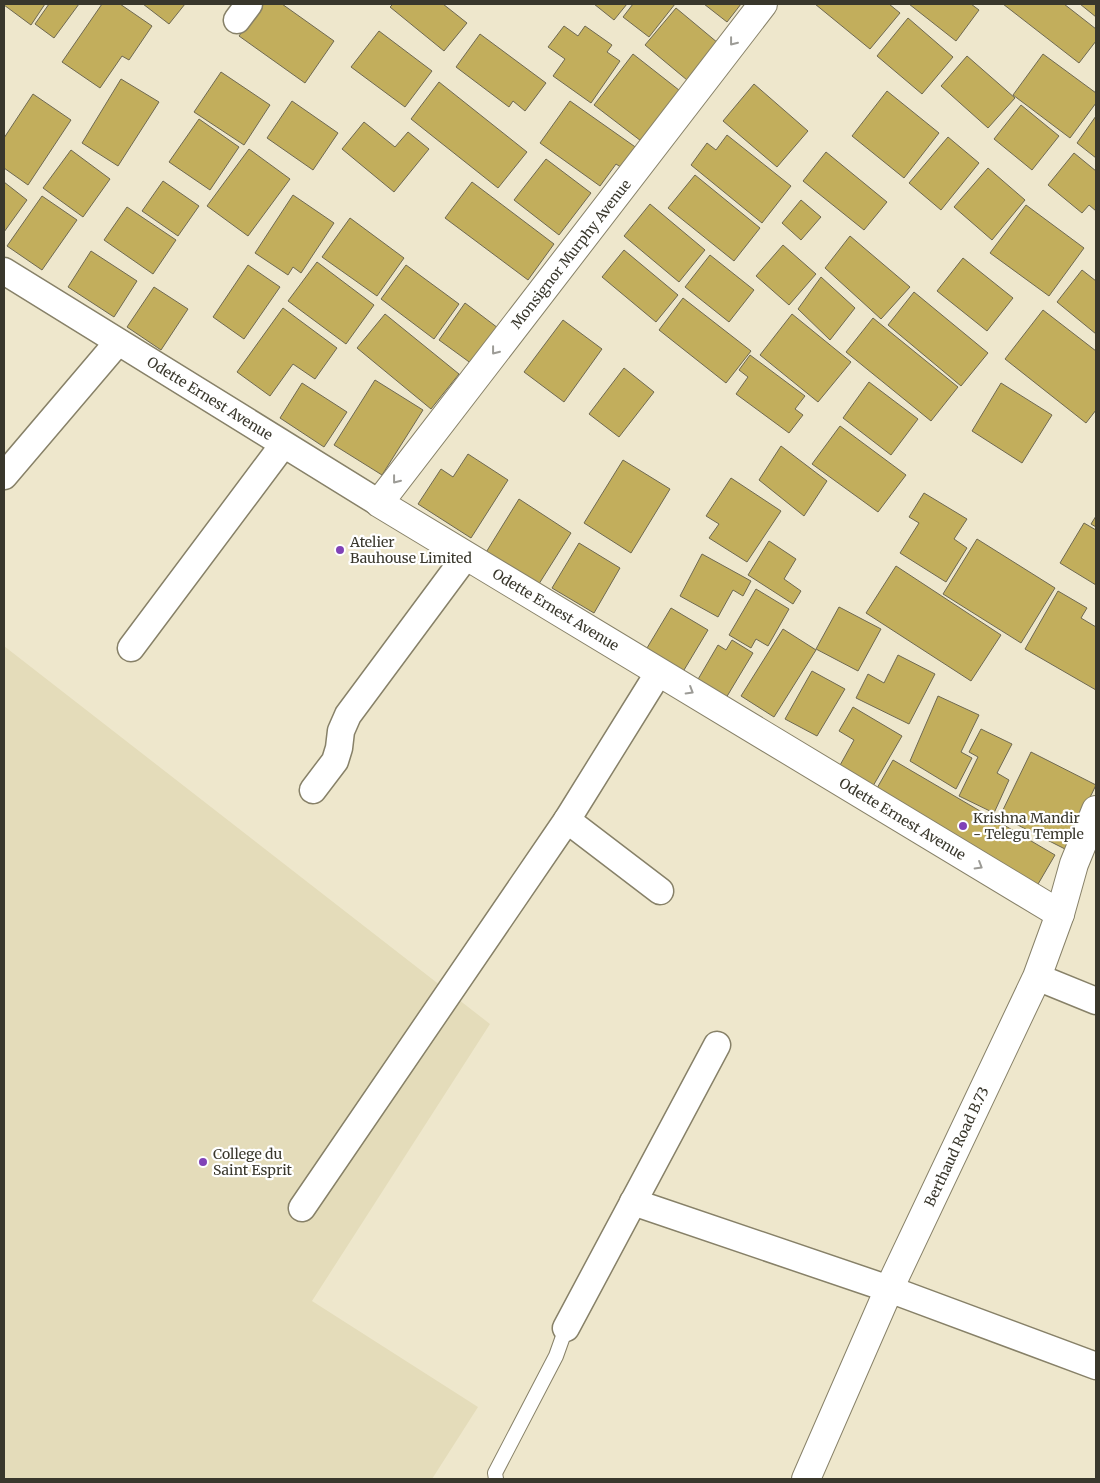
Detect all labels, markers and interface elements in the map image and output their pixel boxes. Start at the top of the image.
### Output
one-way arrow [731,36,739,45]
street label: Monsignor Murphy Avenue [507,176,635,332]
one-way arrow [493,345,501,354]
street label: Odette Ernest Avenue [144,353,276,444]
one-way arrow [394,474,402,483]
place label: Atelier Bauhouse Limited [349,533,472,567]
marker: Atelier Bauhouse Limited [334,544,346,556]
street label: Odette Ernest Avenue [489,565,622,655]
one-way arrow [685,685,694,694]
street label: Odette Ernest Avenue [836,774,969,864]
place label: Krishna Mandir - Telegu Temple [973,809,1084,843]
marker: Krishna Mandir - Telegu Temple [957,820,969,832]
one-way arrow [973,859,982,869]
street label: Berthaud Road B.73 [920,1084,993,1209]
place label: College du Saint Esprit [213,1145,293,1179]
marker: College du Saint Esprit [197,1156,209,1168]

